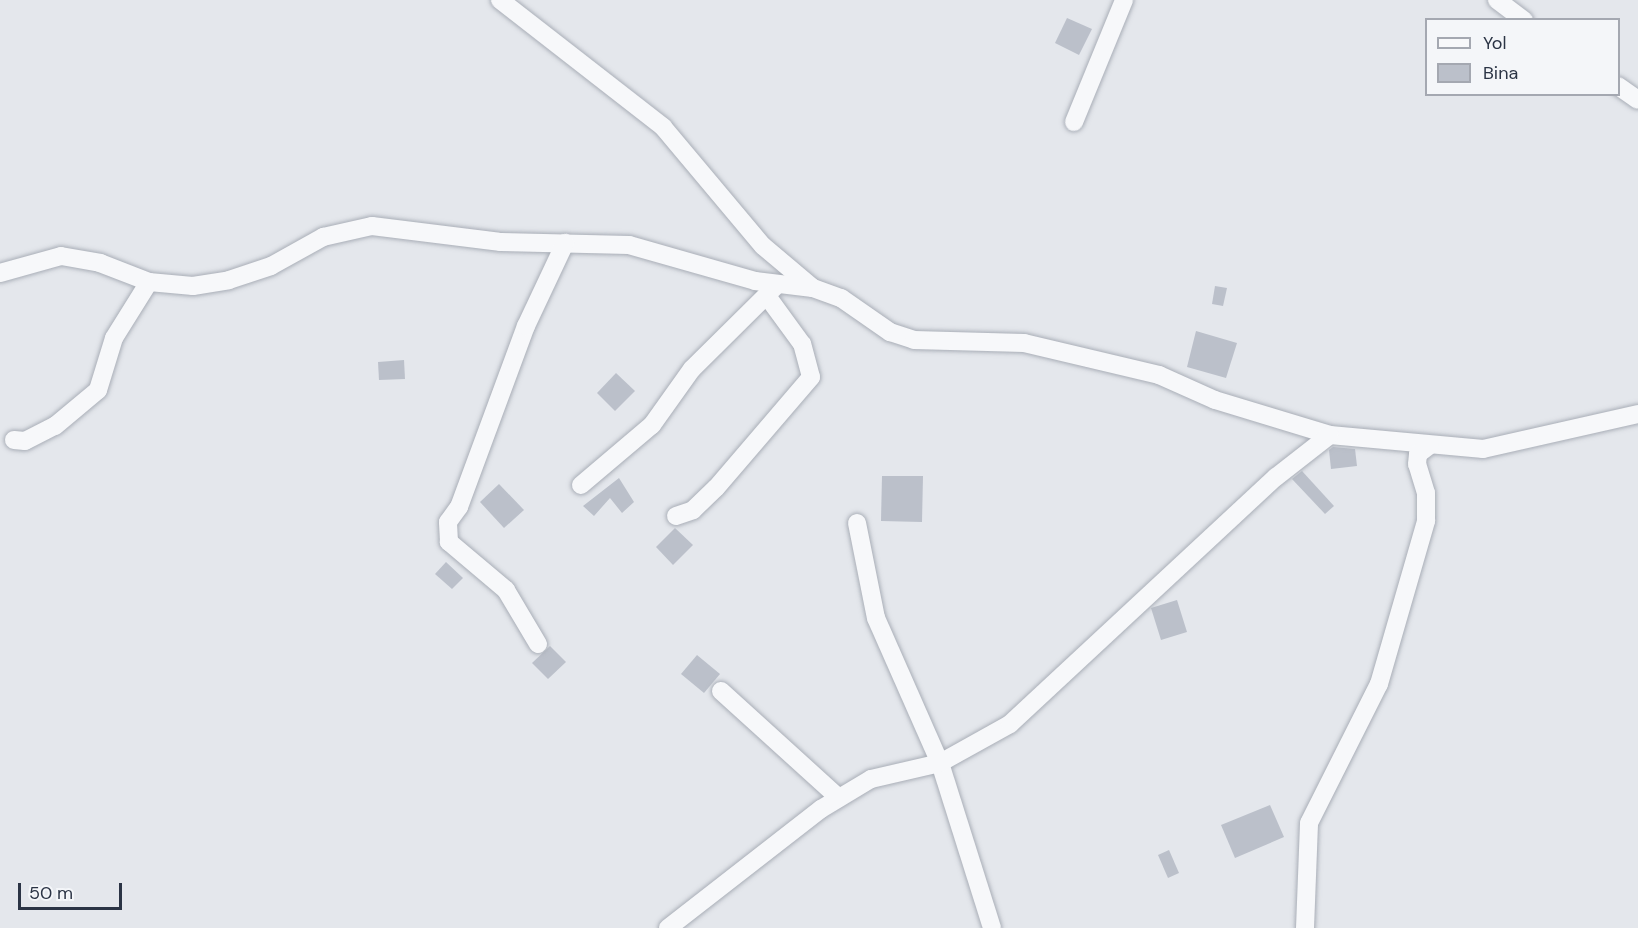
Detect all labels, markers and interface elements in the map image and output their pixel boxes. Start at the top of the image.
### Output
legend [1425,18,1620,96]
text: Yol [1483,31,1507,55]
text: Bina [1483,61,1518,85]
scale bar [21,871,124,909]
text: 50 m [29,881,73,905]

